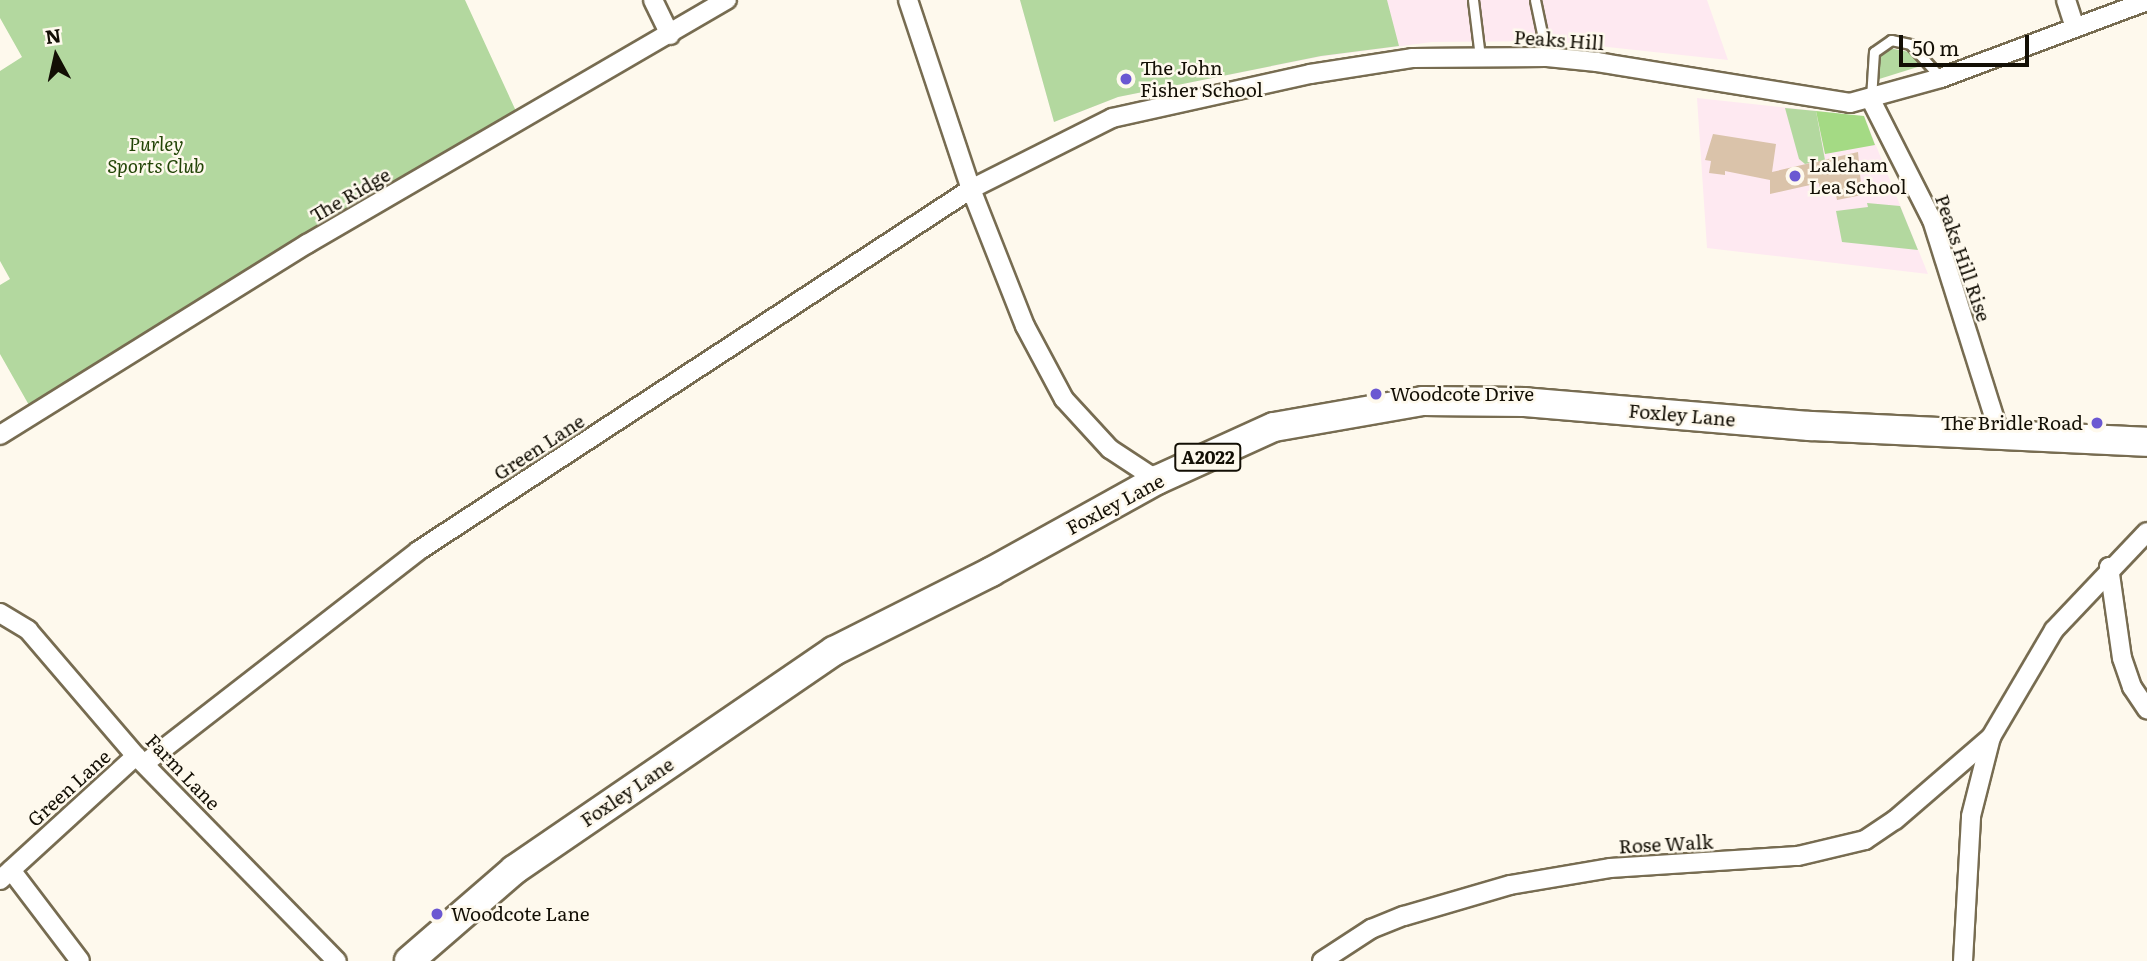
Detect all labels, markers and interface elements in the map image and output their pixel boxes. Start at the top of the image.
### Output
text: N [43,20,63,50]
north arrow [21,21,91,91]
scale bar [1902,21,2032,65]
street label: Peaks Hill [1513,25,1605,55]
text: 50 m [1912,31,1959,62]
place label: The John Fisher School [1140,57,1263,101]
marker: The John Fisher School [1118,71,1134,87]
park label: Purley Sports Club [107,133,205,177]
place label: Laleham Lea School [1809,154,1907,198]
street label: The Ridge [306,163,394,227]
marker: Laleham Lea School [1787,168,1803,184]
street label: Peaks Hill Rise [1931,191,1995,325]
place label: Woodcote Drive [1390,383,1534,405]
marker: Woodcote Drive [1368,386,1384,402]
street label: Foxley Lane [1627,399,1737,431]
street label: Green Lane [489,409,589,485]
place label: The Bridle Road [1941,412,2083,434]
marker: The Bridle Road [2089,415,2105,431]
road number: A2022 [1173,443,1243,472]
street label: Foxley Lane [1062,469,1168,539]
street label: Farm Lane [141,729,225,815]
street label: Green Lane [23,745,115,831]
street label: Foxley Lane [576,753,678,831]
street label: Rose Walk [1618,830,1714,858]
place label: Woodcote Lane [451,903,590,925]
marker: Woodcote Lane [429,906,445,922]

